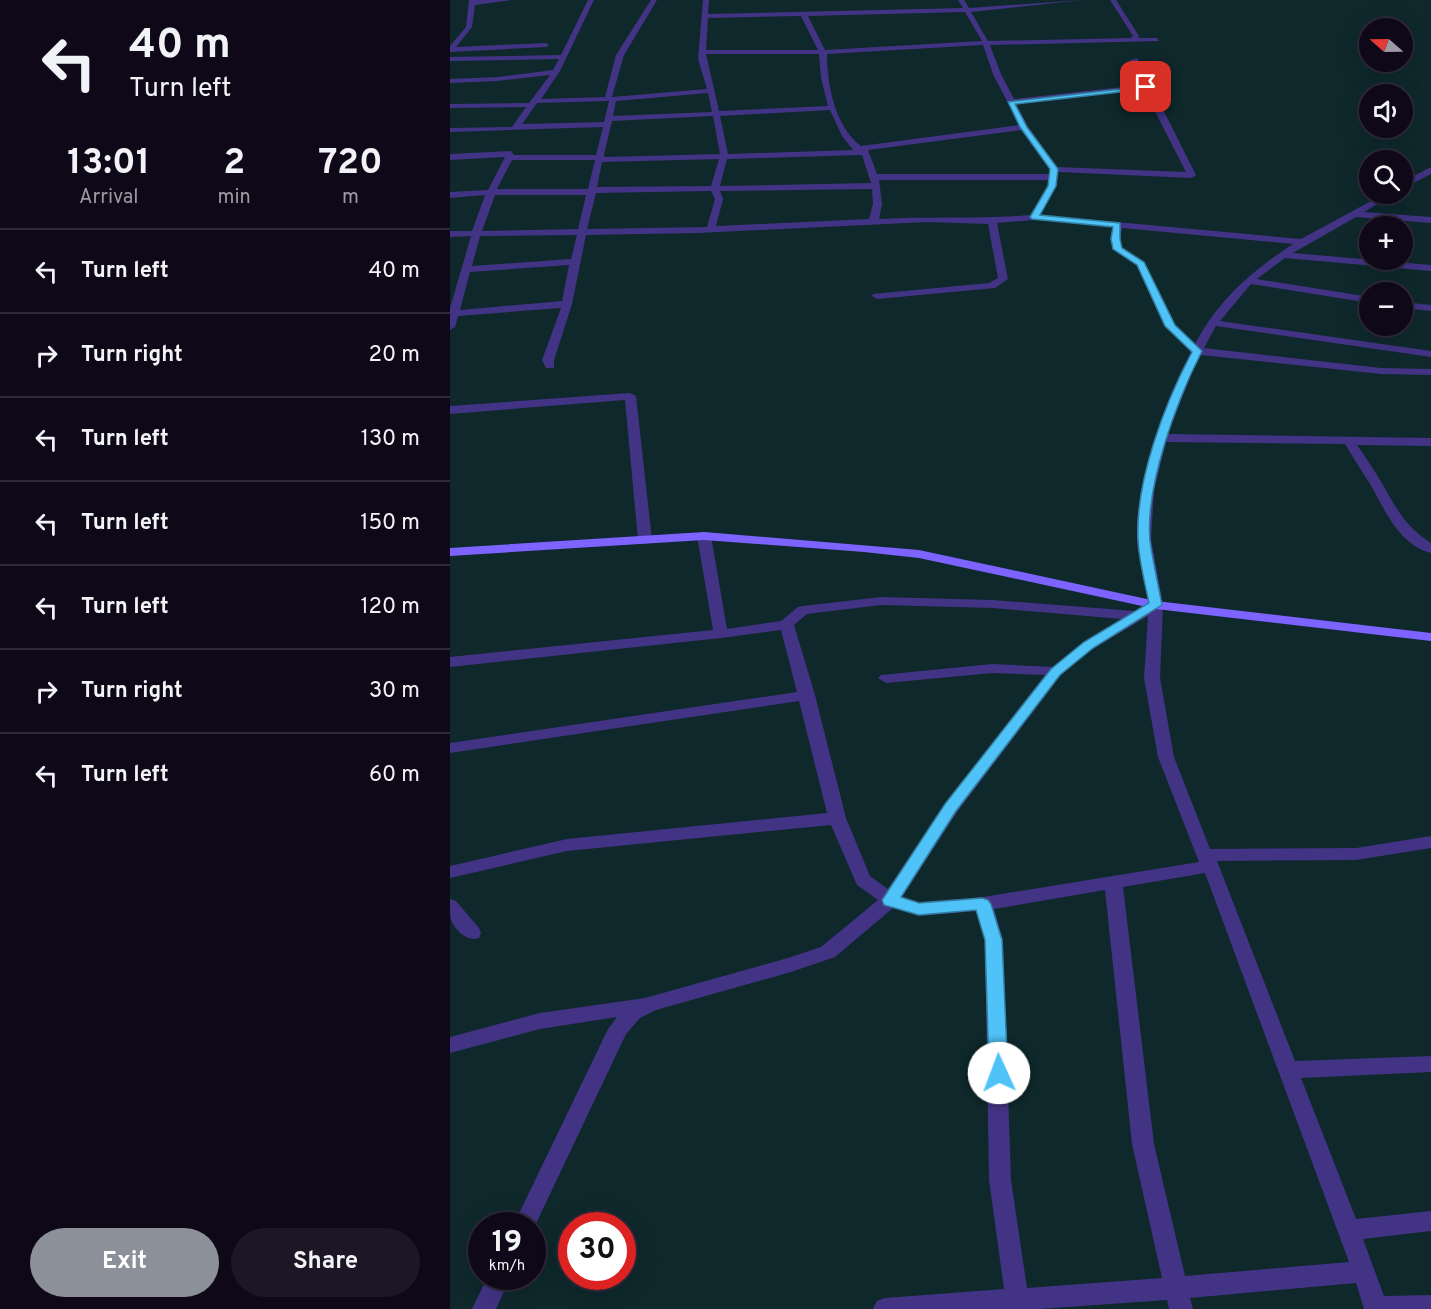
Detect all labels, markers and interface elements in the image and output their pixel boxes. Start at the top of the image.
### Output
north arrow [1359,18,1413,72]
map controls [1359,18,1413,336]
text: 40 m [129,20,231,73]
icon: left [30,24,108,102]
pin [1120,61,1171,112]
icon: arrive [1129,70,1162,103]
text: Turn left [129,72,231,106]
button: sound [1359,84,1413,138]
text: 13:01 [67,141,150,187]
text: 2 [223,141,245,187]
text: 720 [318,141,383,187]
button: search [1359,150,1413,204]
text: Arrival [79,185,139,211]
text: min [218,185,251,211]
text: m [342,185,359,211]
button: + [1359,216,1413,270]
icon: left [30,255,63,288]
text: Turn left [81,258,169,285]
text: 40 m [368,258,420,285]
button: − [1359,282,1413,336]
icon: right [30,339,63,372]
text: Turn right [81,342,183,369]
text: 20 m [369,342,420,369]
icon: left [30,423,63,456]
text: Turn left [81,426,169,453]
text: 130 m [361,426,420,453]
icon: left [30,507,63,540]
text: Turn left [81,510,169,537]
text: 150 m [360,510,420,537]
icon: left [30,591,63,624]
text: Turn left [81,594,169,621]
text: 120 m [360,594,420,621]
icon: right [30,675,63,708]
text: Turn right [81,678,183,705]
text: 30 m [369,678,420,705]
icon: left [30,759,63,792]
text: Turn left [81,762,169,789]
text: 60 m [369,762,420,789]
position arrow [967,1041,1031,1105]
speed limit sign: 30 [558,1212,636,1290]
text: 19 [492,1225,522,1262]
button: Exit [30,1228,219,1297]
button: Share [231,1228,420,1297]
text: km/h [489,1257,525,1276]

